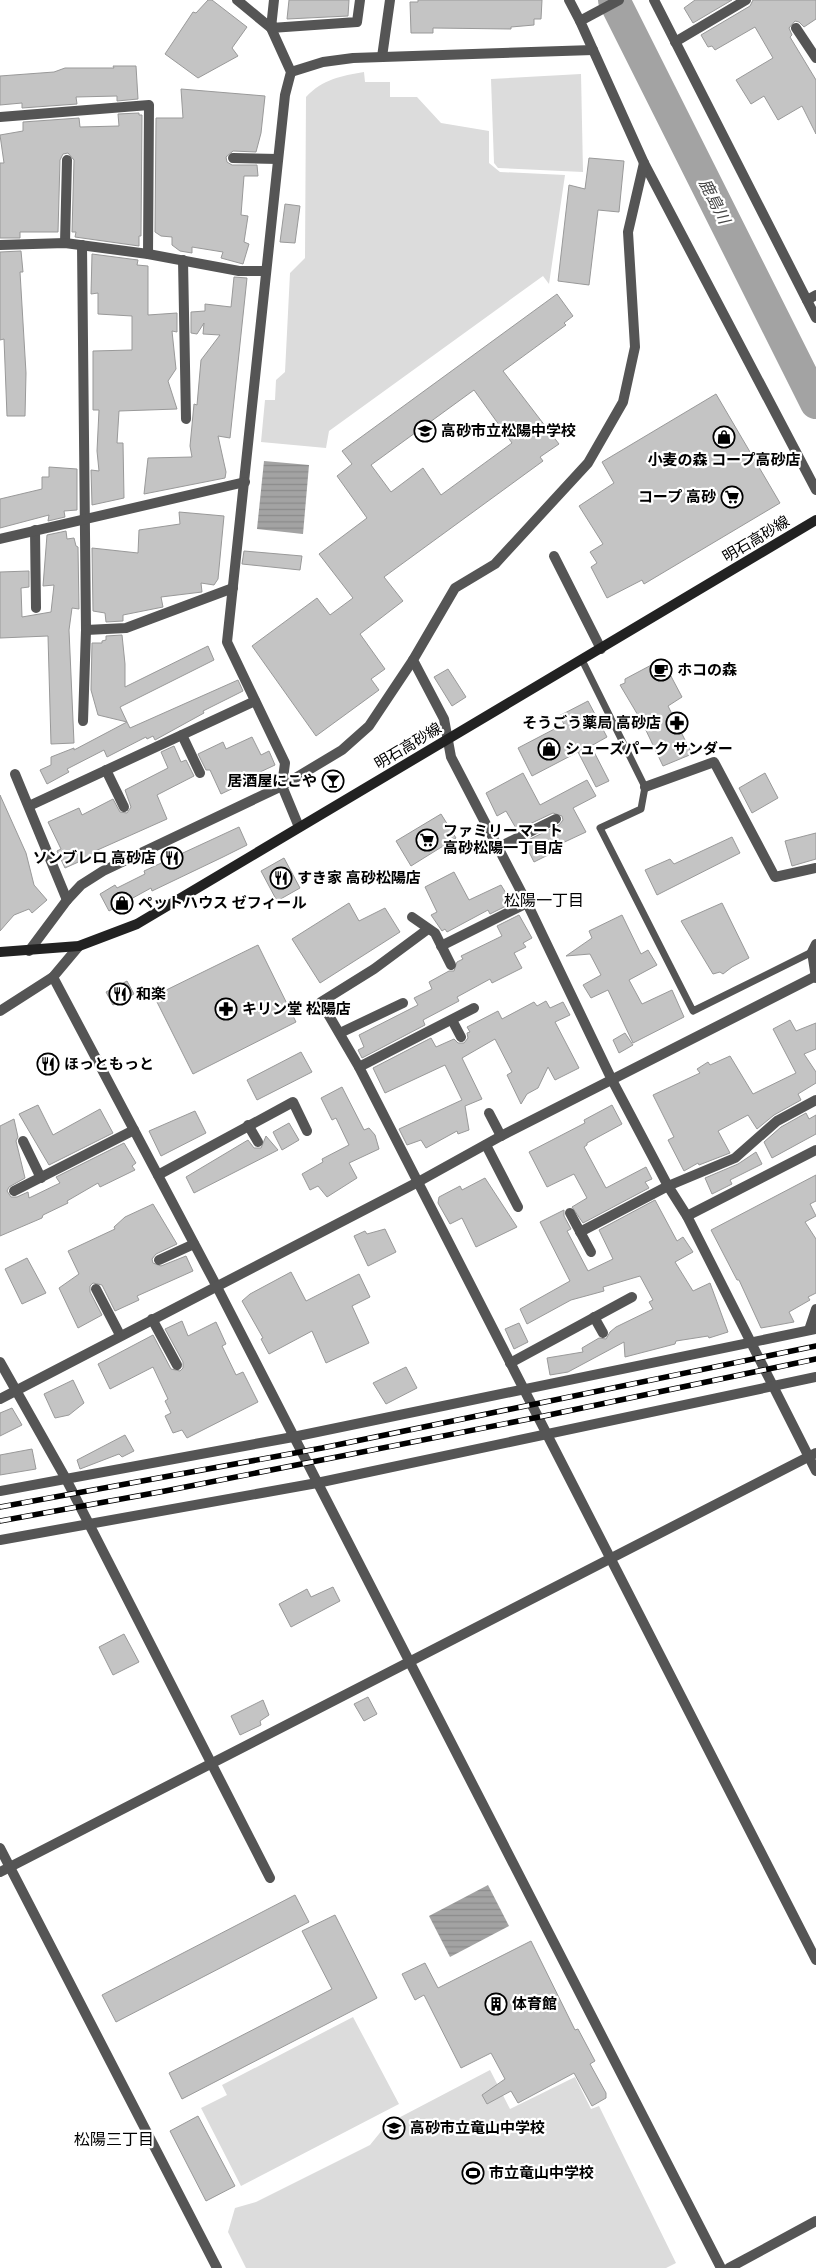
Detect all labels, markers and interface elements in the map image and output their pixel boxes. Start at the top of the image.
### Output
water label: 鹿島川 [695,175,736,229]
school or university icon: 高砂市立松陽中学校 [413,419,437,443]
place label: 高砂市立松陽中学校 [441,421,576,440]
shop icon: 小麦の森 コープ高砂店 [712,425,736,449]
place label: 小麦の森 コープ高砂店 [648,450,800,469]
supermarket icon: コープ 高砂 [720,485,744,509]
place label: コープ 高砂 [638,487,716,506]
street label: 明石高砂線 [719,511,793,566]
cafe icon: ホコの森 [649,658,673,682]
place label: ホコの森 [677,660,737,679]
pharmacy icon: そうごう薬局 高砂店 [665,711,689,735]
place label: そうごう薬局 高砂店 [522,713,661,732]
street label: 明石高砂線 [371,718,445,773]
shop icon: シューズパーク サンダー [537,737,561,761]
place label: シューズパーク サンダー [565,739,733,758]
bar icon: 居酒屋にこや [321,769,345,793]
place label: 居酒屋にこや [227,771,317,790]
place label: ファミリーマート 高砂松陽一丁目店 [443,821,563,857]
supermarket icon: ファミリーマート 高砂松陽一丁目店 [415,828,439,852]
restaurant icon: ソンブレロ 高砂店 [160,846,184,870]
place label: ソンブレロ 高砂店 [33,848,156,867]
restaurant icon: すき家 高砂松陽店 [269,866,293,890]
place label: すき家 高砂松陽店 [297,868,421,887]
district label: 松陽一丁目 [504,890,584,910]
shop icon: ペットハウス ゼフィール [110,891,134,915]
place label: ペットハウス ゼフィール [138,893,307,912]
restaurant icon: 和楽 [108,982,132,1006]
place label: 和楽 [136,984,166,1003]
pharmacy icon: キリン堂 松陽店 [214,997,238,1021]
place label: キリン堂 松陽店 [242,999,351,1018]
restaurant icon: ほっともっと [36,1052,60,1076]
place label: ほっともっと [64,1054,154,1073]
building icon: 体育館 [484,1992,508,2016]
place label: 体育館 [512,1994,557,2013]
school or university icon: 高砂市立竜山中学校 [382,2116,406,2140]
place label: 高砂市立竜山中学校 [410,2118,545,2137]
district label: 松陽三丁目 [74,2129,154,2149]
sports icon: 市立竜山中学校 [461,2161,485,2185]
place label: 市立竜山中学校 [489,2163,594,2182]

